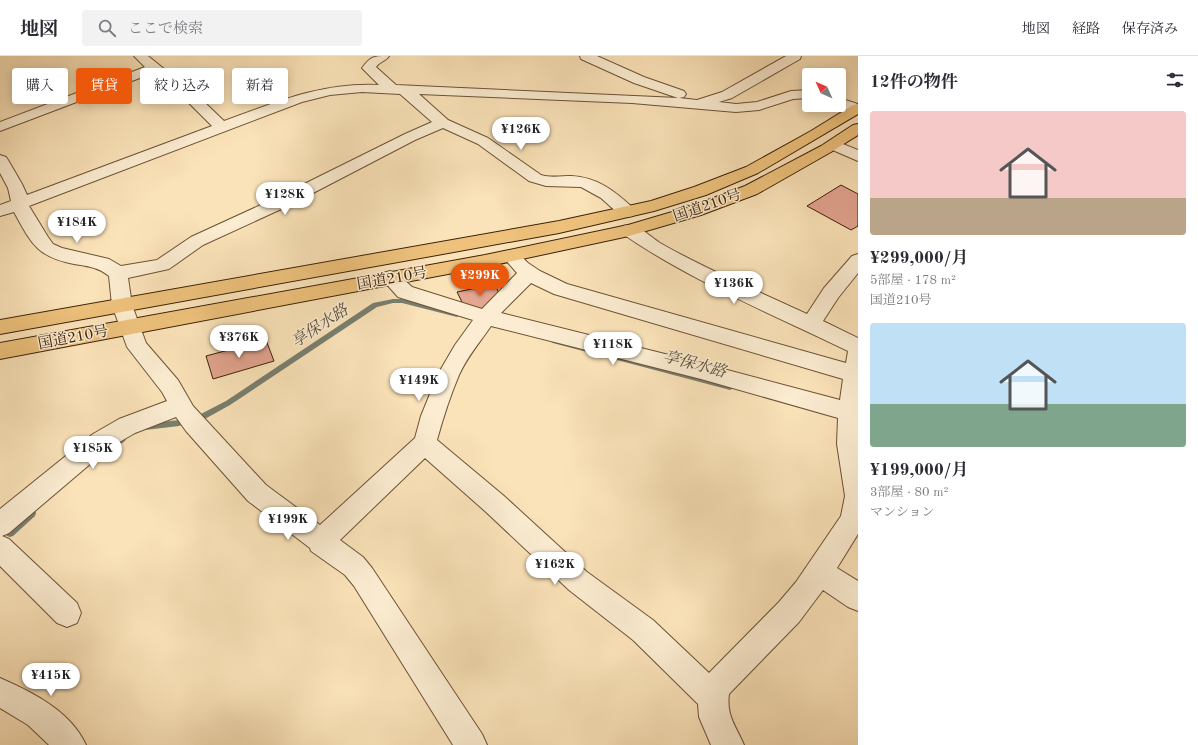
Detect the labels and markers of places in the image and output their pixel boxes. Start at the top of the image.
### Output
pin: ¥126K [493,117,549,151]
pin: ¥128K [257,182,313,216]
pin: ¥184K [49,210,105,244]
pin: ¥299K [452,263,508,297]
pin: ¥136K [706,271,762,305]
pin: ¥376K [211,325,267,359]
pin: ¥118K [585,332,641,366]
pin: ¥149K [391,368,447,402]
pin: ¥185K [65,436,121,470]
pin: ¥199K [260,507,316,541]
pin: ¥162K [527,552,583,586]
pin: ¥415K [23,663,79,697]

